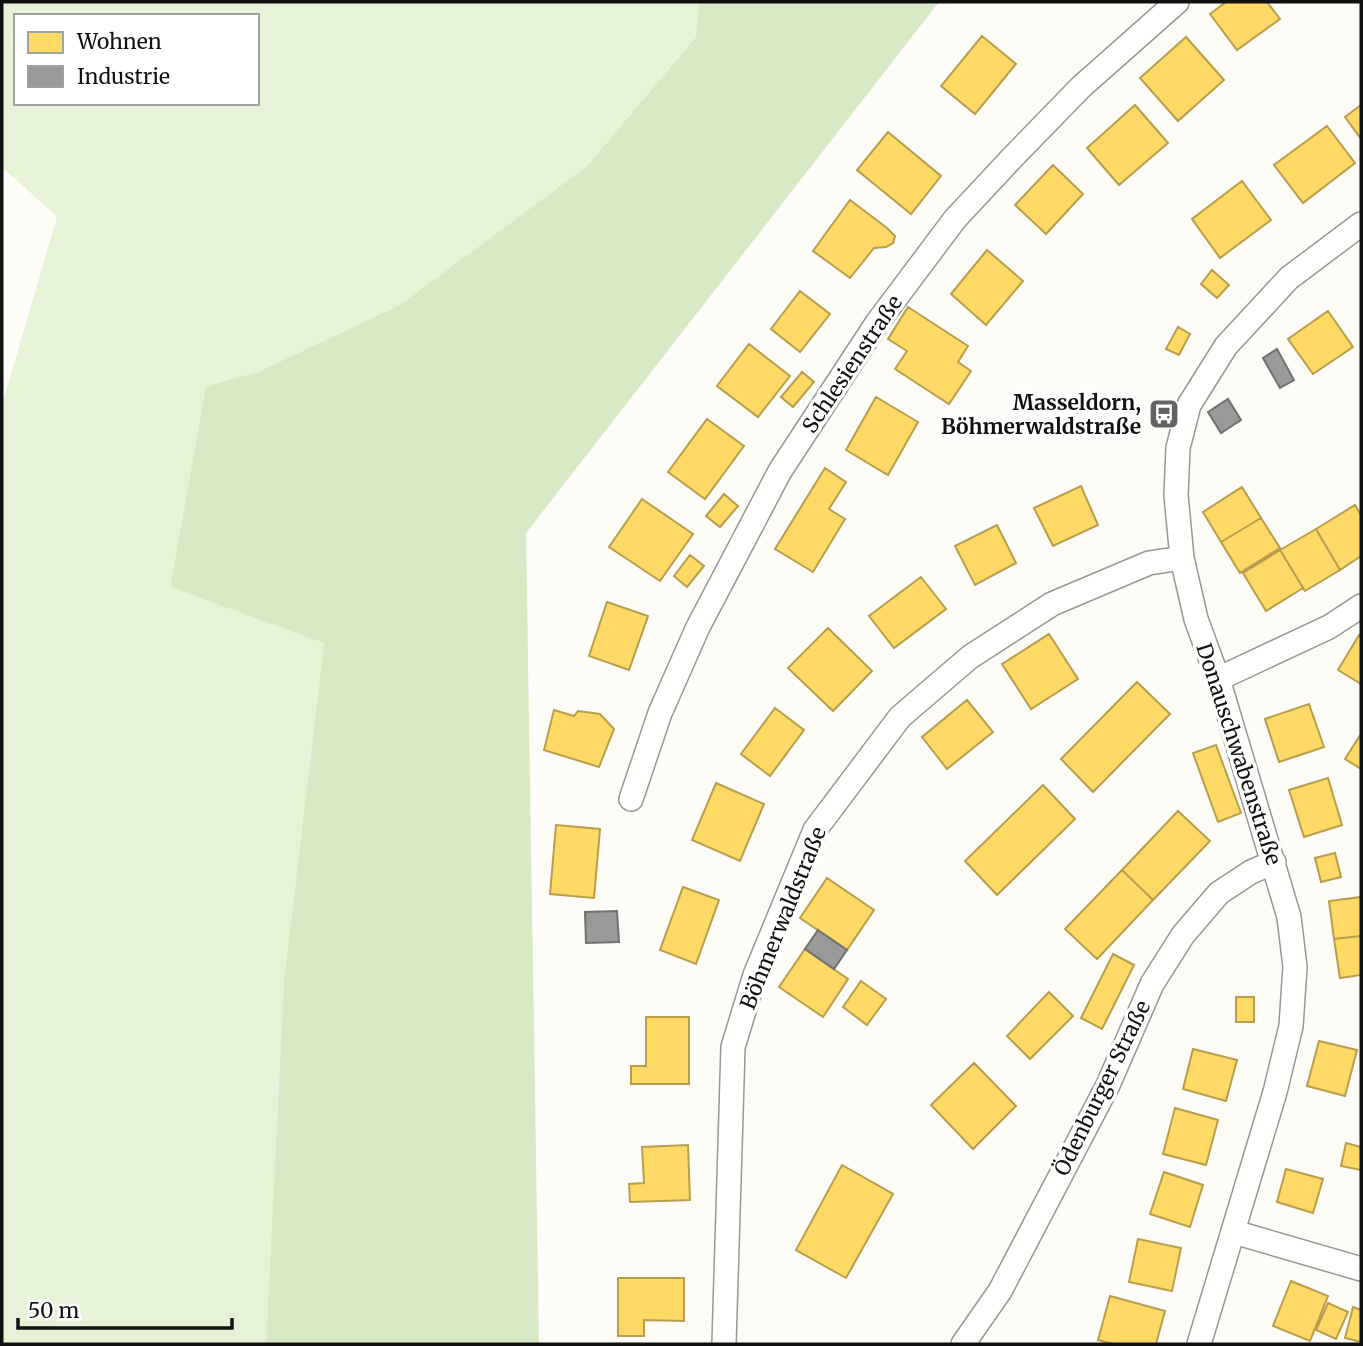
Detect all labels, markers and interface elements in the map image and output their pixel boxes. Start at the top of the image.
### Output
legend [14,14,259,105]
text: Wohnen [76,28,162,55]
text: Industrie [77,63,170,90]
street label: Schlesienstraße [796,290,908,438]
place label: Masseldorn, Böhmerwaldstraße [941,389,1141,440]
bus stop icon: Masseldorn, Böhmerwaldstraße [1147,397,1181,431]
street label: Donauschwabenstraße [1190,640,1288,868]
street label: Böhmerwaldstraße [734,823,832,1013]
street label: Ödenburger Straße [1048,996,1156,1180]
scale bar [18,1286,231,1330]
text: 50 m [28,1297,79,1324]

